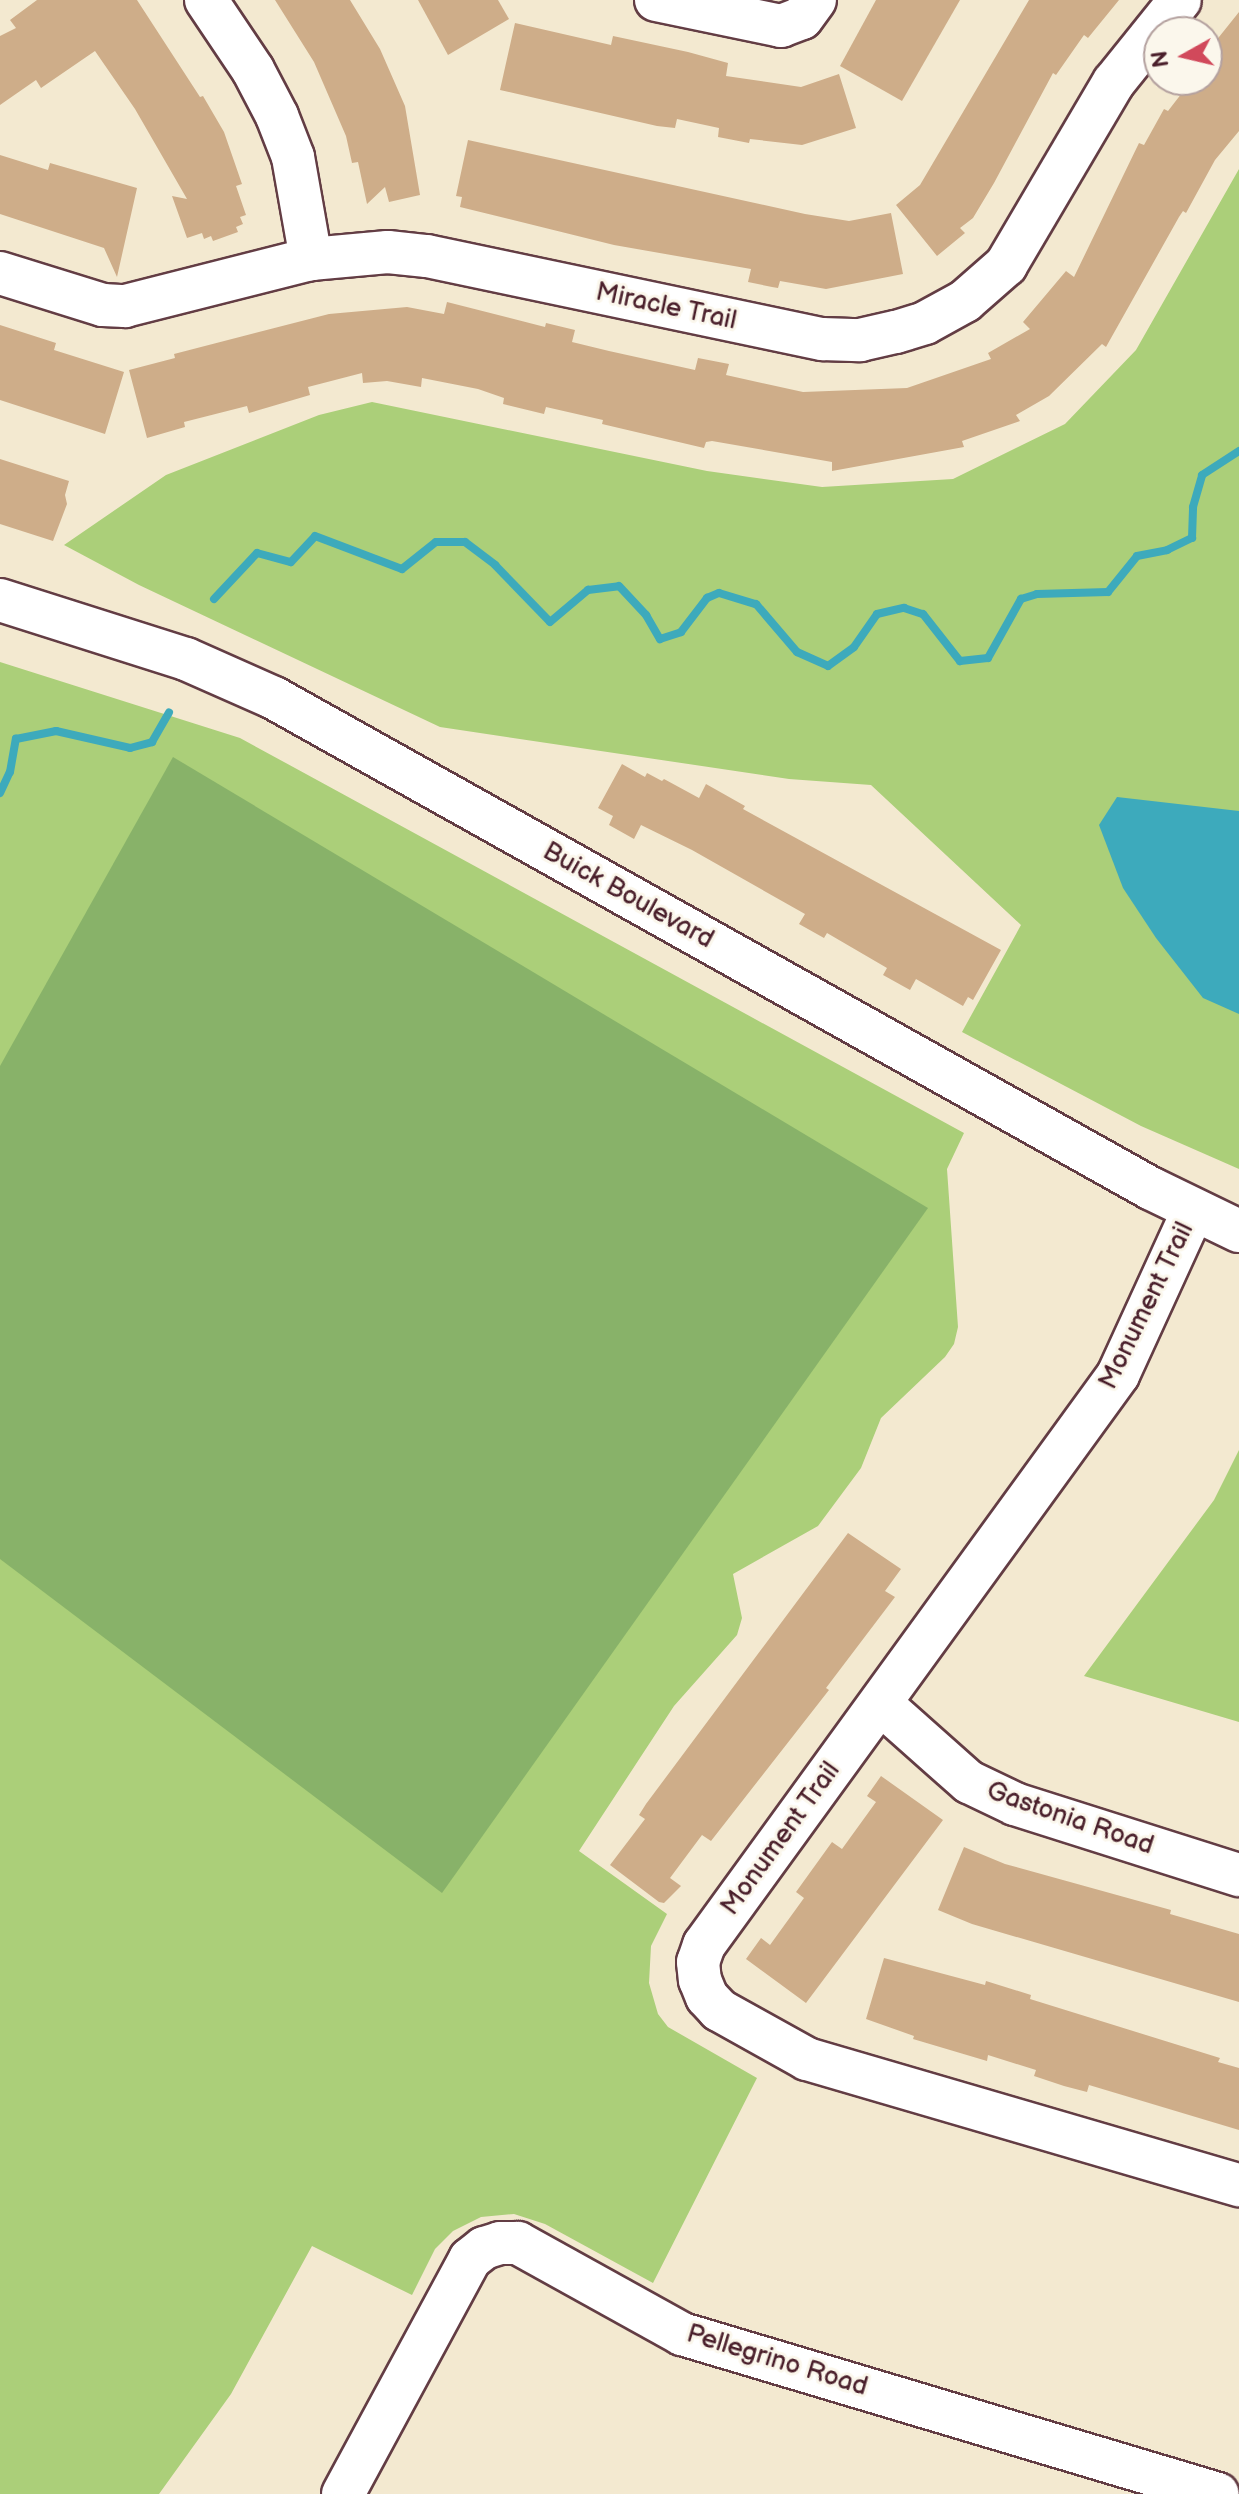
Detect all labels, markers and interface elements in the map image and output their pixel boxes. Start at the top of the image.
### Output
north arrow [1143,16,1223,96]
text: N [1146,49,1175,69]
street label: Miracle Trail [592,277,740,337]
street label: Buick Boulevard [537,836,719,956]
street label: Monument Trail [1093,1217,1201,1395]
street label: Monument Trail [715,1756,847,1922]
street label: Gastonia Road [982,1776,1158,1862]
street label: Pellegrino Road [683,2319,871,2403]

